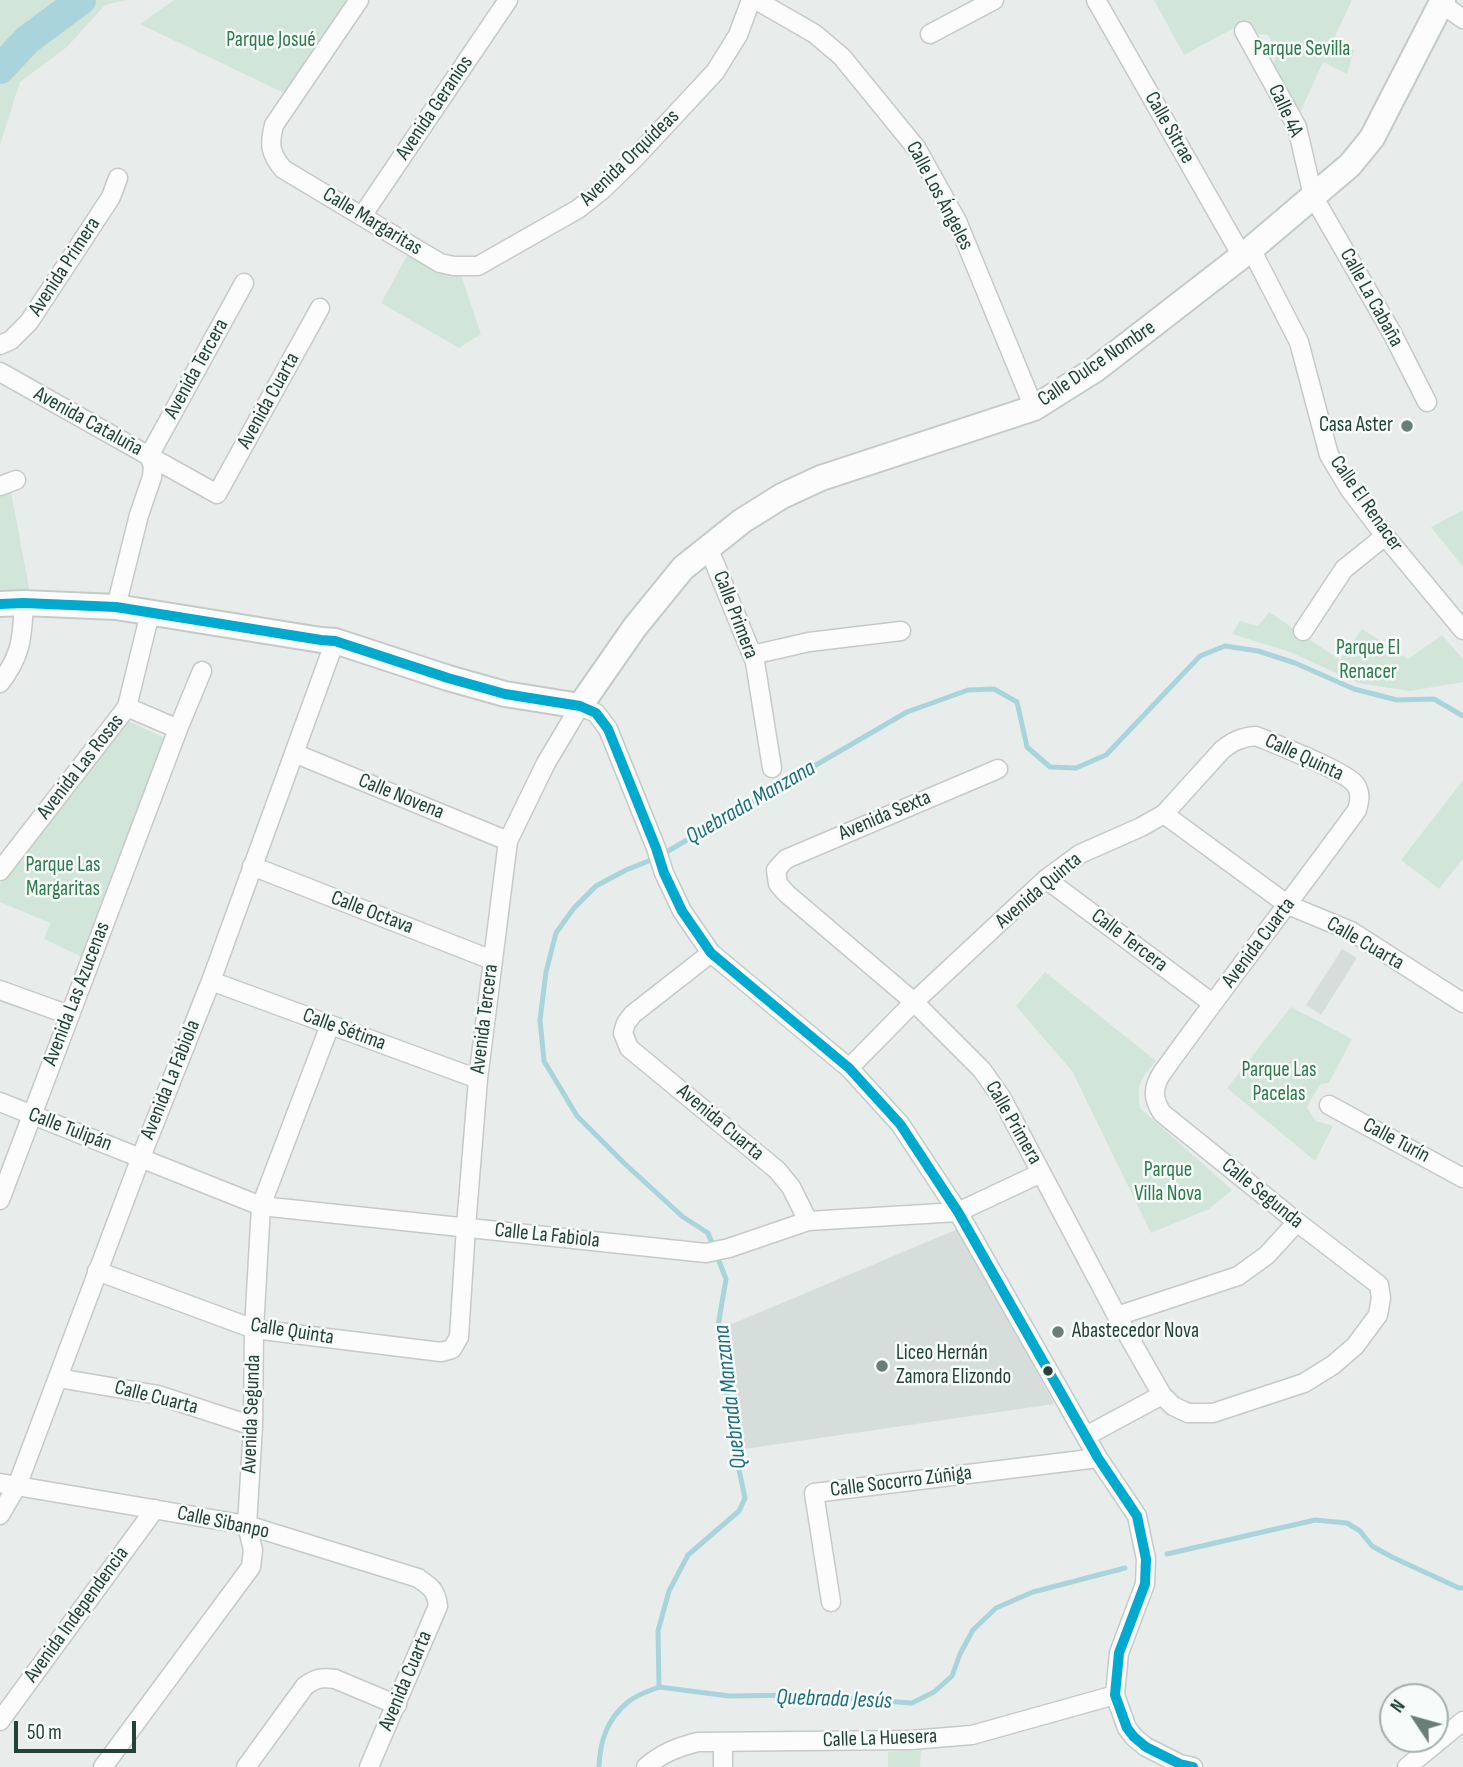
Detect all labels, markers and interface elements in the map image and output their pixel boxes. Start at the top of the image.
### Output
park label: Parque Josué [226,28,316,54]
park label: Parque Sevilla [1254,37,1350,63]
street label: Avenida Geranios [391,51,479,165]
street label: Calle 4A [1262,81,1308,141]
street label: Calle Sitrae [1138,87,1200,169]
street label: Avenida Orquídeas [575,104,685,212]
street label: Calle Los Ángeles [900,137,978,255]
street label: Calle Margaritas [318,182,426,262]
street label: Avenida Primera [24,213,106,321]
street label: Calle La Cabaña [1334,244,1408,352]
street label: Avenida Tercera [159,315,235,423]
street label: Calle Dulce Nombre [1033,315,1161,413]
street label: Avenida Cuarta [232,349,306,453]
street label: Avenida Cataluña [29,382,147,462]
place label: Casa Aster [1319,413,1393,439]
marker: Casa Aster [1399,418,1415,434]
street label: Calle El Renacer [1324,451,1408,557]
street label: Calle Primera [707,568,763,662]
park label: Parque El Renacer [1336,636,1400,686]
street label: Avenida Las Rosas [32,710,130,824]
street label: Calle Quinta [1261,729,1347,787]
water label: Quebrada Manzana [681,755,821,851]
street label: Calle Novena [354,768,448,826]
street label: Avenida Sexta [835,785,935,847]
street label: Avenida Quinta [991,848,1087,934]
park label: Parque Las Margaritas [25,853,101,903]
street label: Calle Octava [327,886,417,940]
street label: Avenida Cuarta [1217,893,1301,993]
street label: Calle Tercera [1086,904,1172,978]
street label: Calle Cuarta [1322,912,1408,976]
street label: Avenida Las Azucenas [38,919,116,1069]
street label: Avenida Tercera [466,963,504,1075]
street label: Calle Sétima [299,1003,389,1057]
street label: Avenida La Fabiola [136,1017,206,1143]
park label: Parque Las Pacelas [1241,1058,1317,1108]
street label: Calle Primera [979,1077,1047,1169]
street label: Avenida Cuarta [671,1079,769,1167]
street label: Calle Tulipán [25,1103,115,1157]
street label: Calle Turín [1358,1113,1434,1169]
street label: Calle Segunda [1216,1153,1308,1235]
park label: Parque Villa Nova [1134,1158,1202,1208]
street label: Calle La Fabiola [493,1218,601,1254]
street label: Calle Quinta [249,1313,335,1351]
place label: Abastecedor Nova [1072,1319,1199,1345]
water label: Quebrada Manzana [708,1323,754,1471]
marker: Abastecedor Nova [1050,1324,1066,1340]
place label: Liceo Hernán Zamora Elizondo [896,1341,1011,1391]
street label: Avenida Segunda [237,1354,267,1474]
marker: Liceo Hernán Zamora Elizondo [874,1358,890,1374]
unlabelled marker [1041,1364,1055,1378]
street label: Calle Cuarta [112,1375,200,1421]
street label: Calle Socorro Zúñiga [829,1461,973,1503]
street label: Calle Sibanpo [175,1501,271,1545]
street label: Avenida Independencia [19,1542,135,1688]
street label: Avenida Cuarta [374,1627,438,1735]
north arrow [1379,1683,1449,1753]
water label: Quebrada Jesús [776,1684,892,1716]
text: N [1386,1696,1411,1717]
scale bar [18,1708,140,1752]
text: 50 m [27,1720,62,1745]
street label: Calle La Huesera [822,1724,938,1754]

